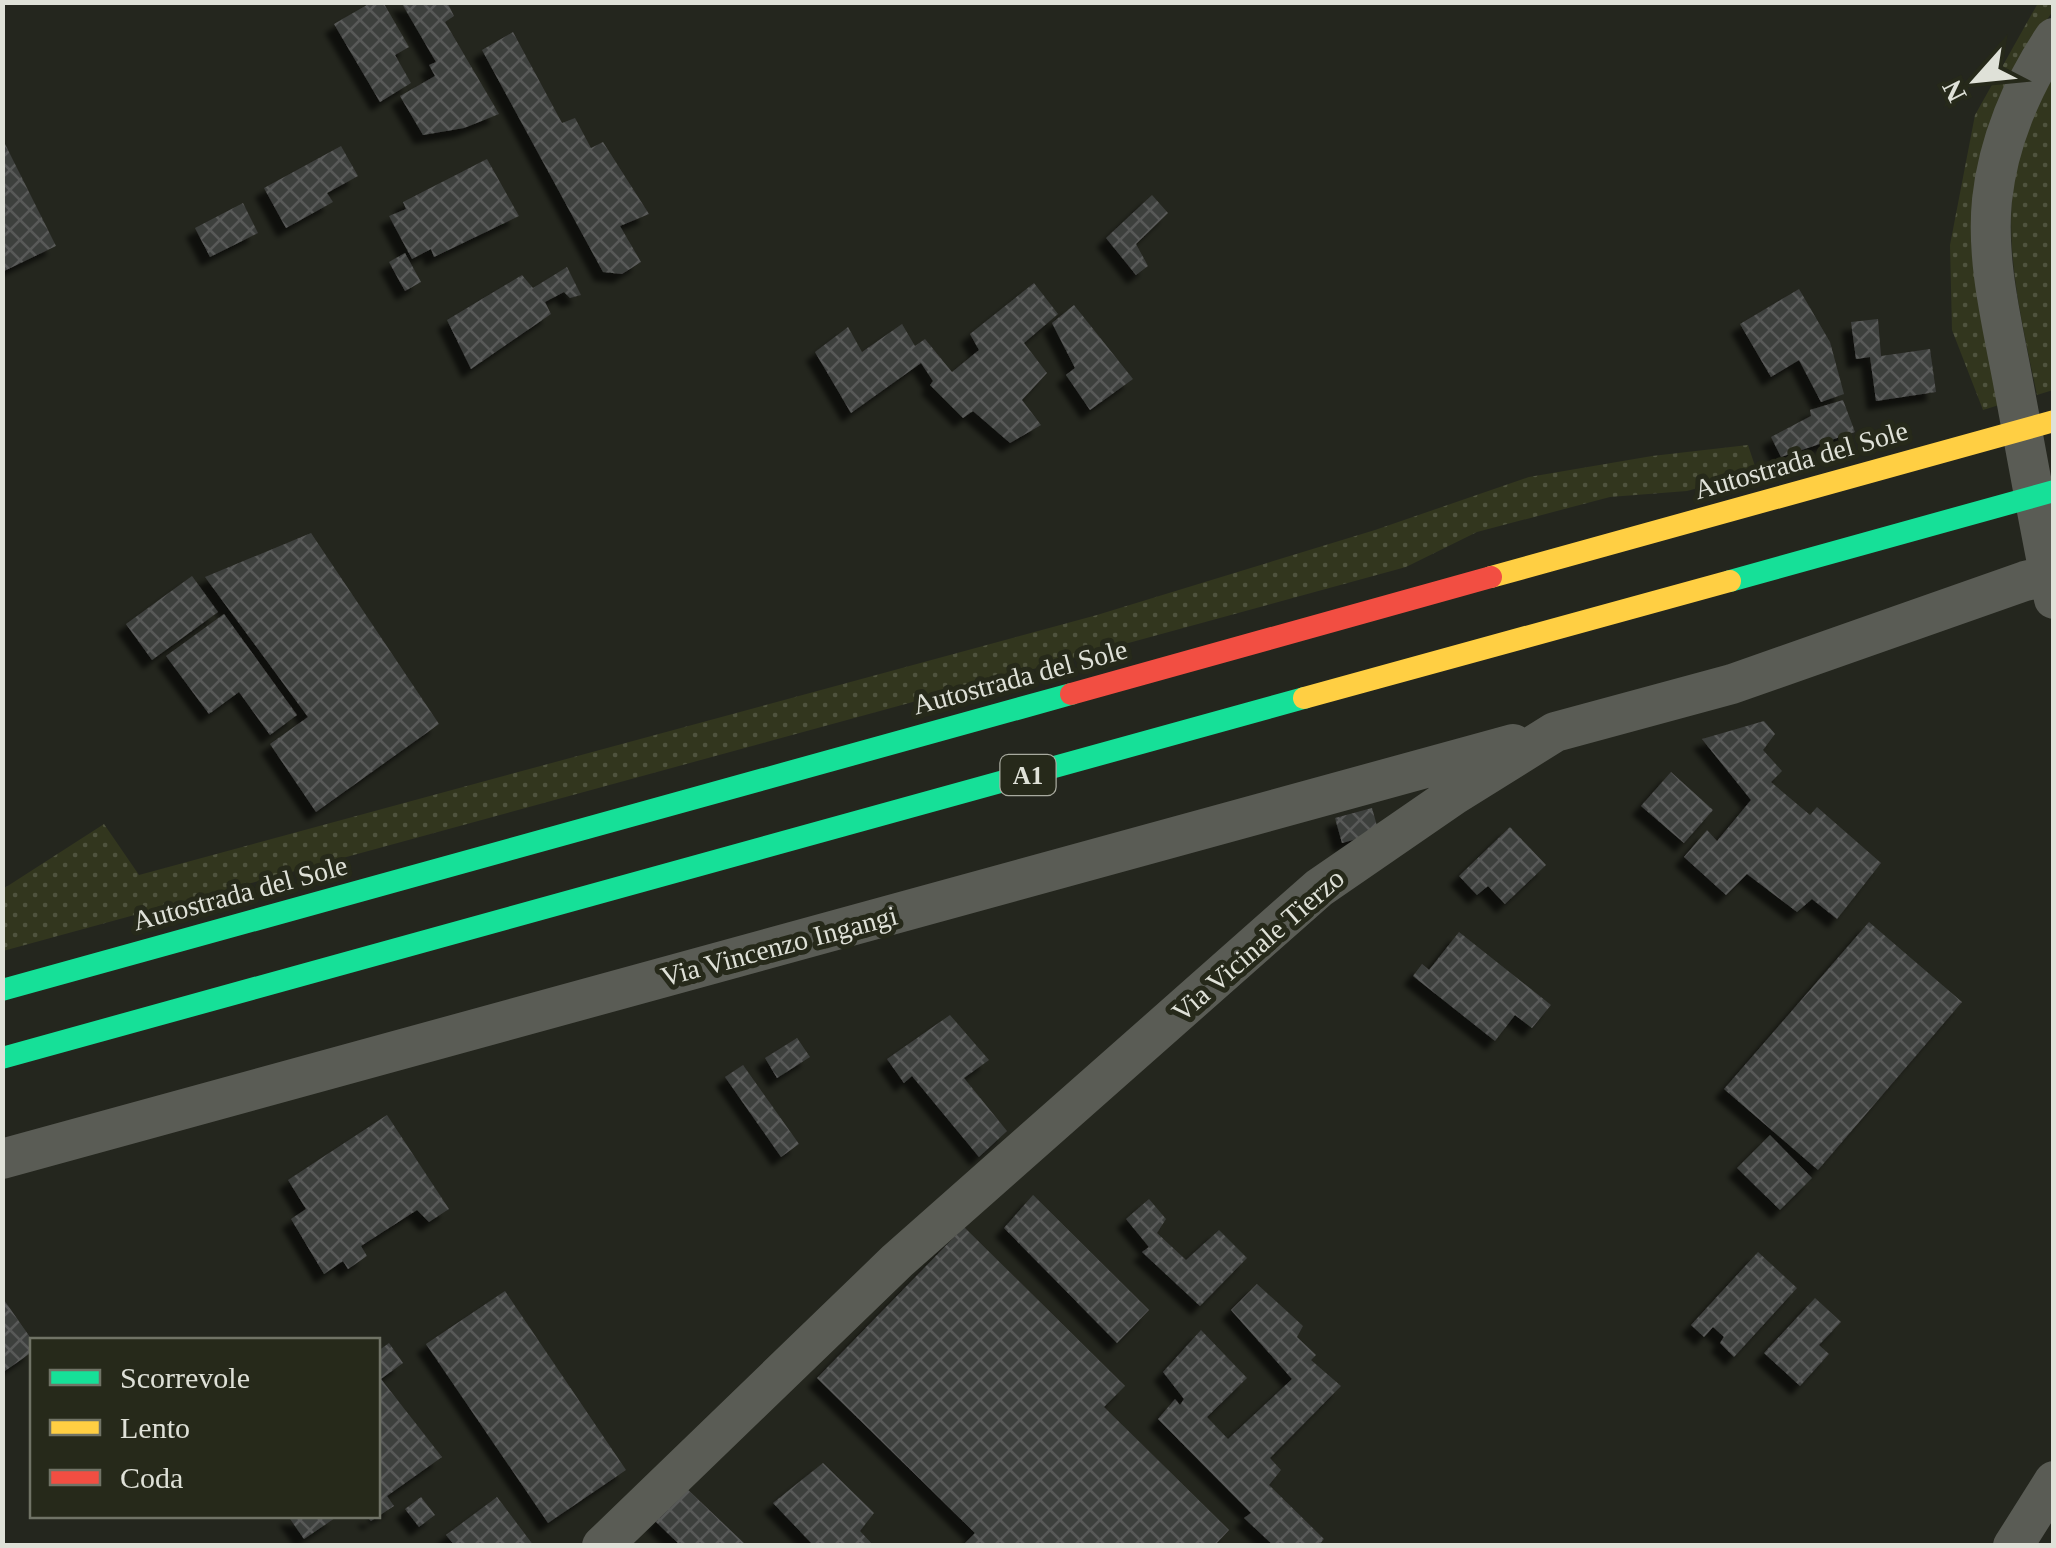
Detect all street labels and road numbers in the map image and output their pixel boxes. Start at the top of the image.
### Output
street label: Autostrada del Sole [1691,415,1911,505]
street label: Autostrada del Sole [909,633,1131,721]
road number: A1 [1000,755,1056,795]
street label: Autostrada del Sole [129,849,351,937]
street label: Via Vicinale Tierzo [1166,862,1350,1028]
street label: Via Vincenzo Ingangi [657,899,901,992]

